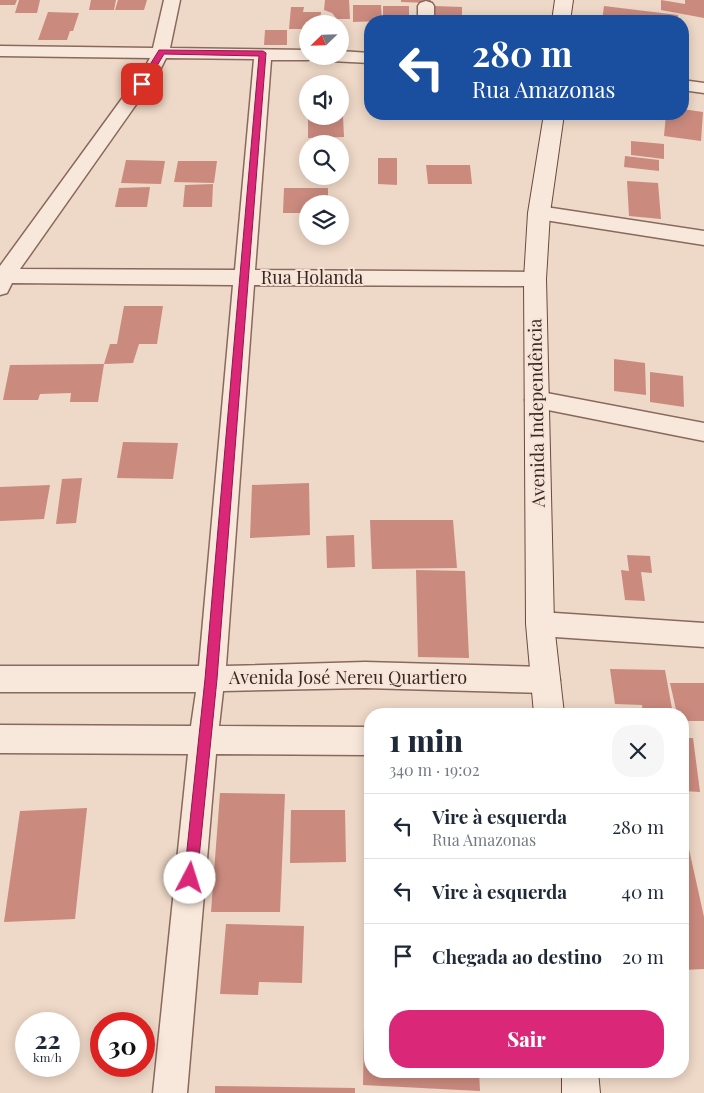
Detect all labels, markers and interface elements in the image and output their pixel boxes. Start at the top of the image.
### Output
north arrow [299,15,349,65]
map controls [299,15,349,245]
text: 280 m [472,29,572,76]
icon: left [389,35,454,100]
pin [121,63,163,105]
icon: arrive [128,70,156,98]
text: Rua Amazonas [472,74,615,104]
button: sound [299,75,349,125]
button: search [299,135,349,185]
button: layers [299,195,349,245]
street label: Rua Holanda [261,265,363,289]
street label: Avenida Independência [522,318,550,509]
street label: Avenida José Nereu Quartiero [228,665,467,689]
text: 1 min [389,720,463,760]
button: close [612,725,664,777]
text: 340 m · 19:02 [389,759,480,780]
text: Vire à esquerda [432,803,567,829]
icon: left [389,812,417,840]
text: 280 m [612,813,664,839]
text: Rua Amazonas [432,829,536,850]
position arrow [163,851,215,903]
icon: left [389,877,417,905]
text: Vire à esquerda [432,878,567,904]
text: 40 m [622,878,664,904]
icon: arrive [389,942,417,970]
text: Chegada ao destino [432,943,602,969]
text: 20 m [622,943,664,969]
button: Sair [389,1010,664,1068]
speed limit sign: 30 [90,1012,155,1077]
text: 22 [34,1022,61,1055]
text: km/h [33,1049,62,1065]

